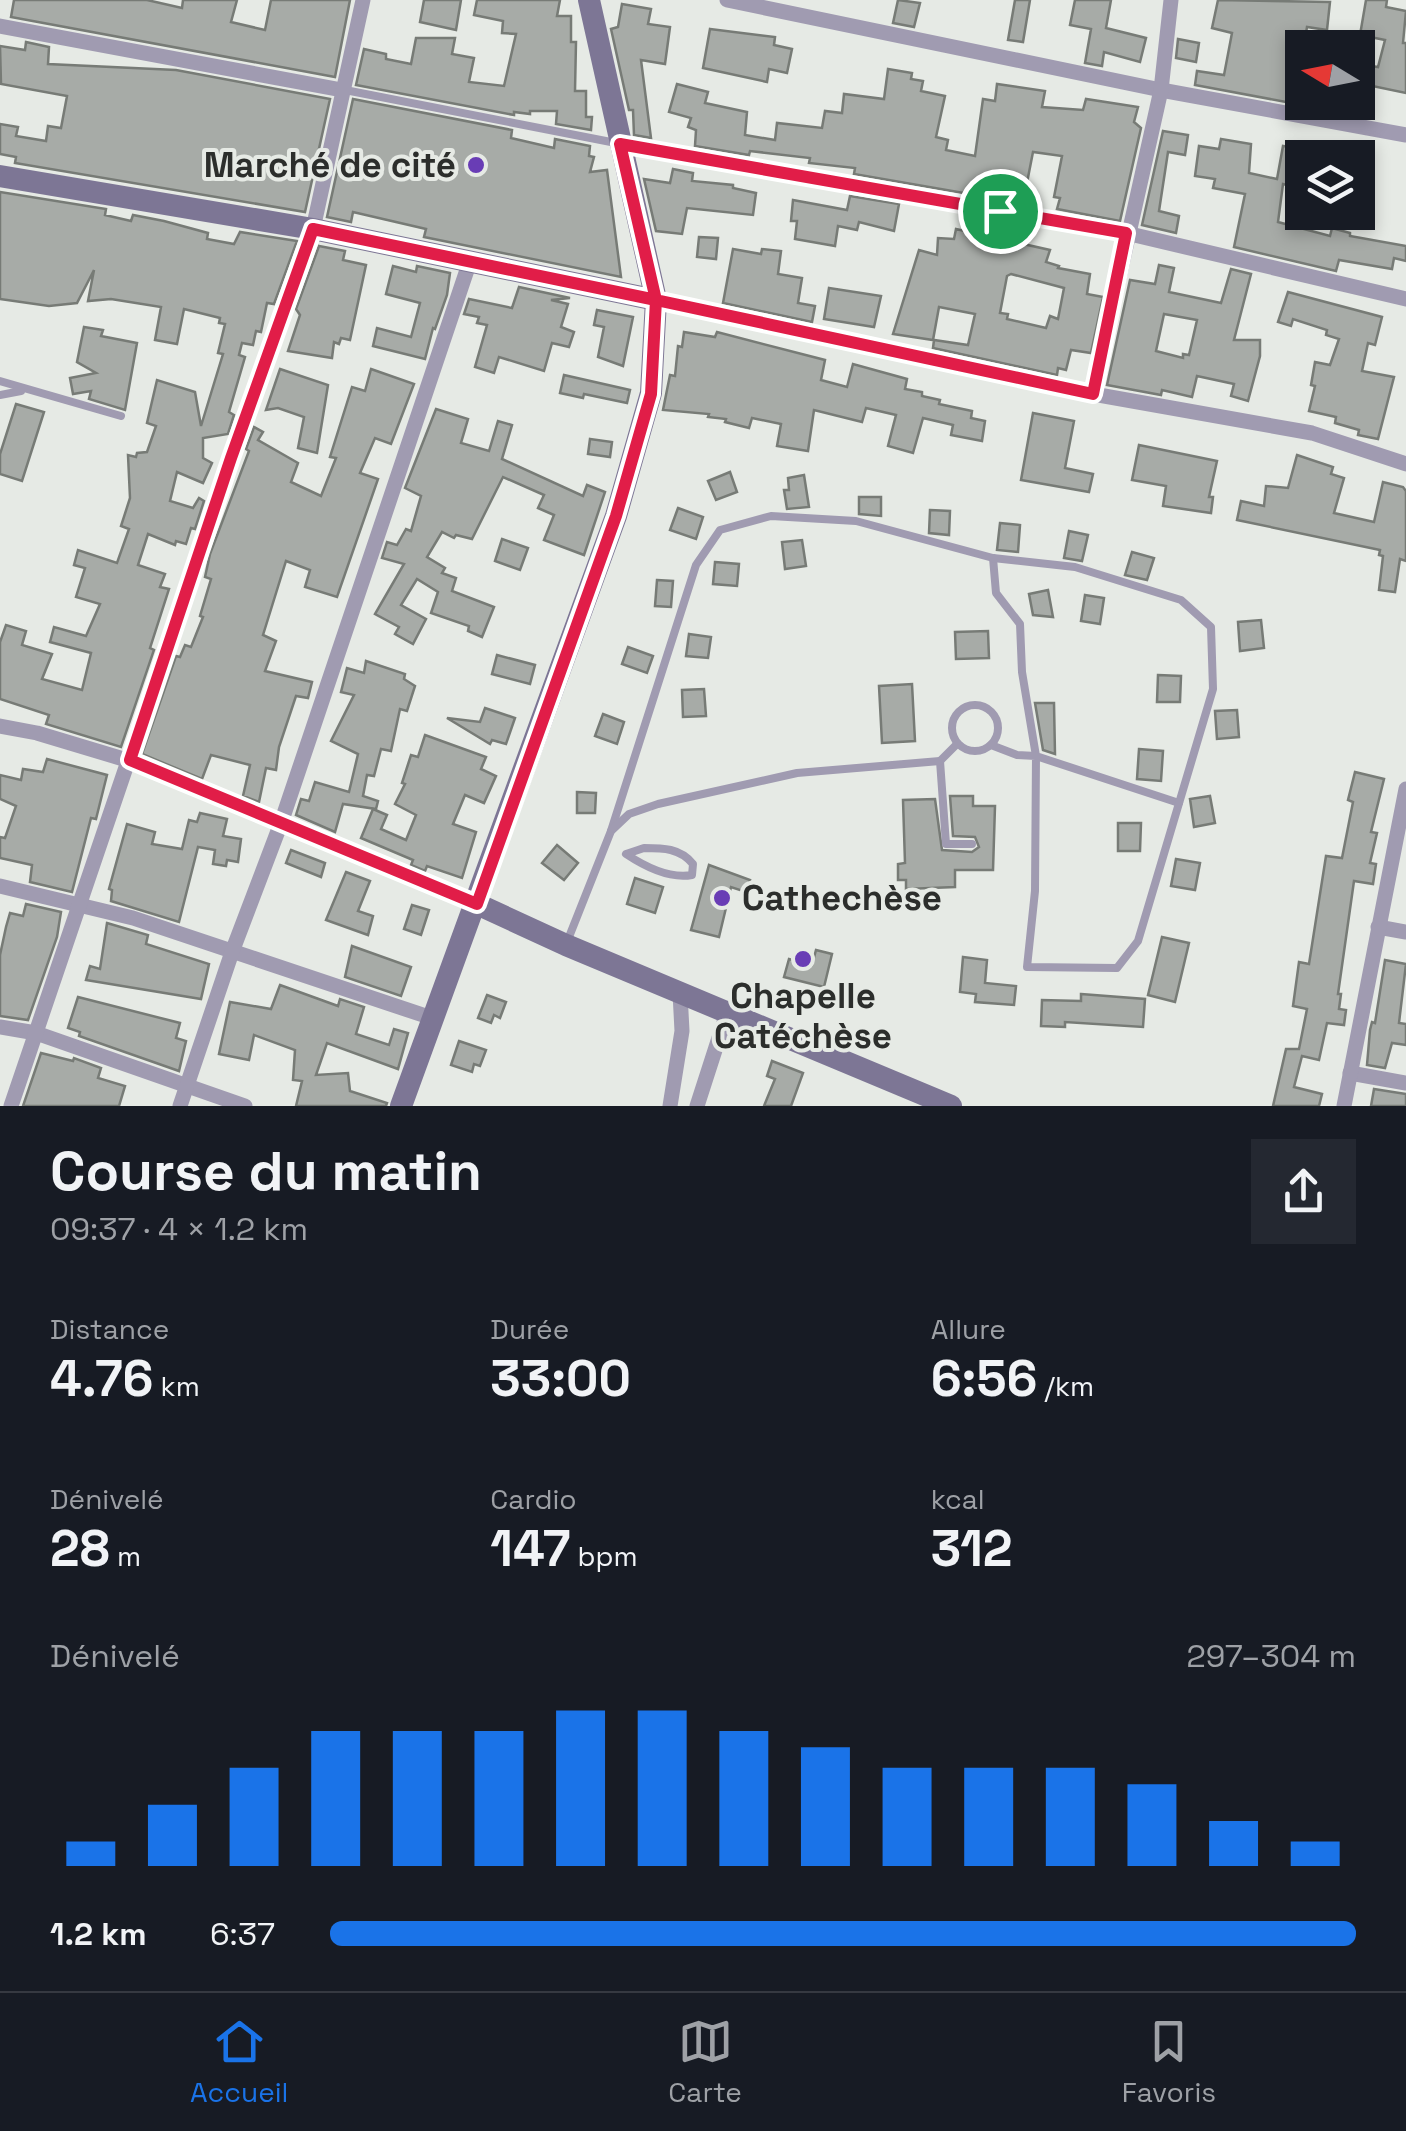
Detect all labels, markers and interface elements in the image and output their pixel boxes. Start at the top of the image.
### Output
north arrow [1285,30,1375,120]
map controls [1285,30,1375,230]
button: layers [1285,140,1375,230]
place label: Marché de cité [204,143,456,187]
marker: Marché de cité [465,154,487,176]
pin [958,169,1043,254]
icon: arrive [973,184,1028,239]
place label: Cathechèse [742,876,942,920]
marker: Cathechèse [711,887,733,909]
marker: Chapelle Catéchèse [792,948,814,970]
place label: Chapelle Catéchèse [714,974,892,1058]
text: Course du matin [50,1136,482,1206]
button: share [1251,1139,1356,1244]
text: 09:37 · 4 × 1.2 km [50,1209,308,1249]
text: Distance [50,1311,169,1347]
text: Durée [490,1311,569,1347]
text: Allure [931,1311,1006,1347]
text: 4.76 [50,1347,153,1411]
text: 33:00 [490,1347,631,1411]
text: 6:56 [931,1347,1037,1411]
text: km [153,1368,200,1404]
text: /km [1037,1368,1094,1404]
text: Dénivelé [50,1481,164,1517]
text: Cardio [490,1481,577,1517]
text: kcal [931,1481,985,1517]
text: 28 [50,1517,110,1581]
text: 147 [490,1517,570,1581]
text: 312 [931,1517,1012,1581]
text: m [110,1538,141,1574]
text: bpm [570,1538,638,1574]
text: Dénivelé [50,1636,180,1676]
text: 297–304 m [1187,1636,1356,1676]
text: 1.2 km [50,1914,147,1954]
text: 6:37 [210,1914,275,1954]
tab: Accueil [190,2014,288,2110]
tab: Carte [668,2014,742,2110]
tab: Favoris [1122,2014,1216,2110]

